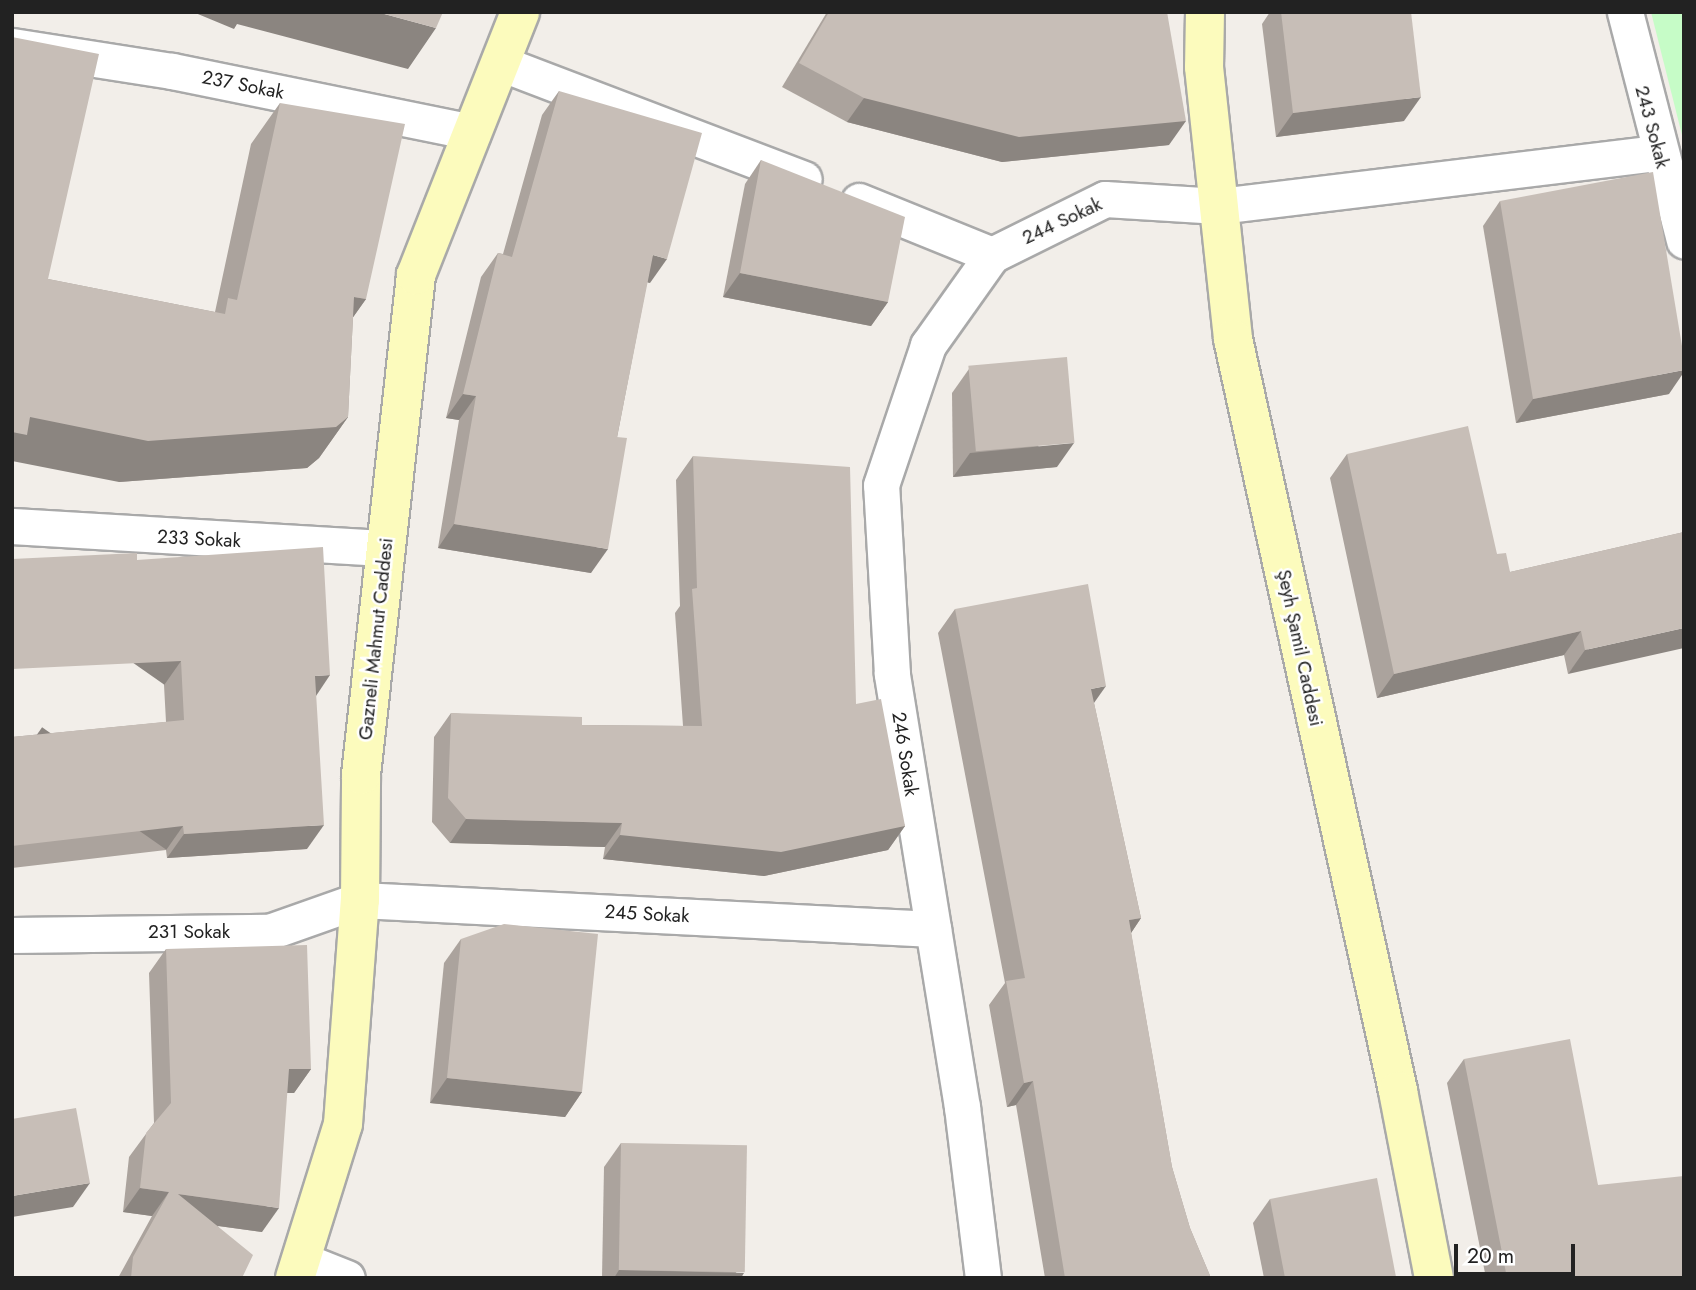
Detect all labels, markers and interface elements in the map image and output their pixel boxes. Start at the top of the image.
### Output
street label: 237 Sokak [200,66,286,104]
street label: 243 Sokak [1630,83,1674,171]
street label: 244 Sokak [1019,193,1105,249]
street label: 233 Sokak [157,525,241,553]
street label: Gazneli Mahmut Caddesi [354,537,398,741]
street label: Şeyh Şamil Caddesi [1272,568,1328,728]
street label: 246 Sokak [887,710,923,798]
street label: 245 Sokak [604,900,690,928]
street label: 231 Sokak [148,921,230,943]
scale bar [1458,1230,1579,1274]
text: 20 m [1467,1241,1514,1271]

